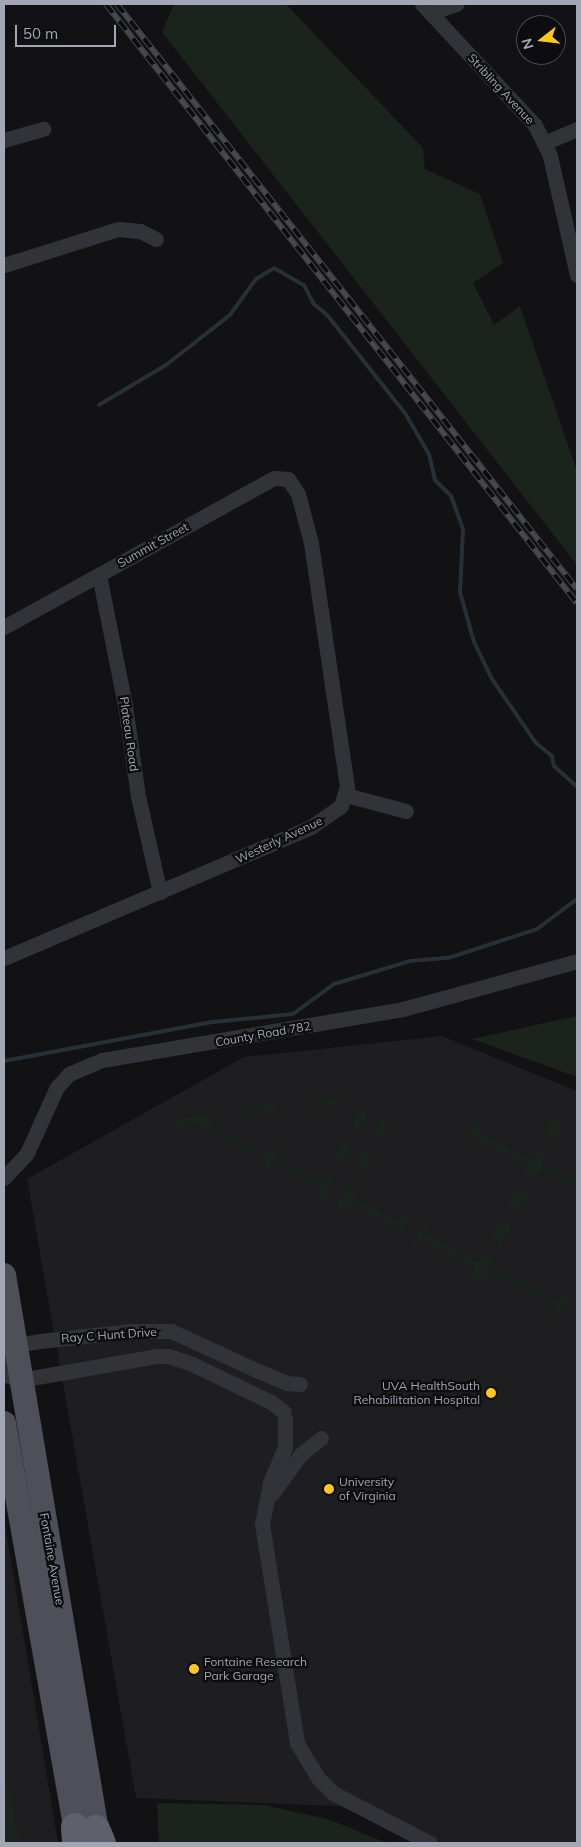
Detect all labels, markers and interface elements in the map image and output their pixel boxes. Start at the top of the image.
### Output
scale bar [18,15,119,47]
north arrow [516,15,566,65]
text: 50 m [23,24,58,43]
text: N [517,36,538,51]
street label: Stribling Avenue [465,51,537,127]
street label: Summit Street [115,520,191,570]
street label: Plateau Road [117,696,141,772]
street label: Westerly Avenue [233,814,325,866]
street label: County Road 782 [214,1019,312,1049]
street label: Ray C Hunt Drive [61,1324,157,1346]
place label: UVA HealthSouth Rehabilitation Hospital [354,1379,480,1407]
marker: UVA HealthSouth Rehabilitation Hospital [484,1386,498,1400]
place label: University of Virginia [339,1475,396,1503]
marker: University of Virginia [323,1483,335,1495]
street label: Fontaine Avenue [37,1512,67,1606]
place label: Fontaine Research Park Garage [204,1655,307,1683]
marker: Fontaine Research Park Garage [188,1663,200,1675]

